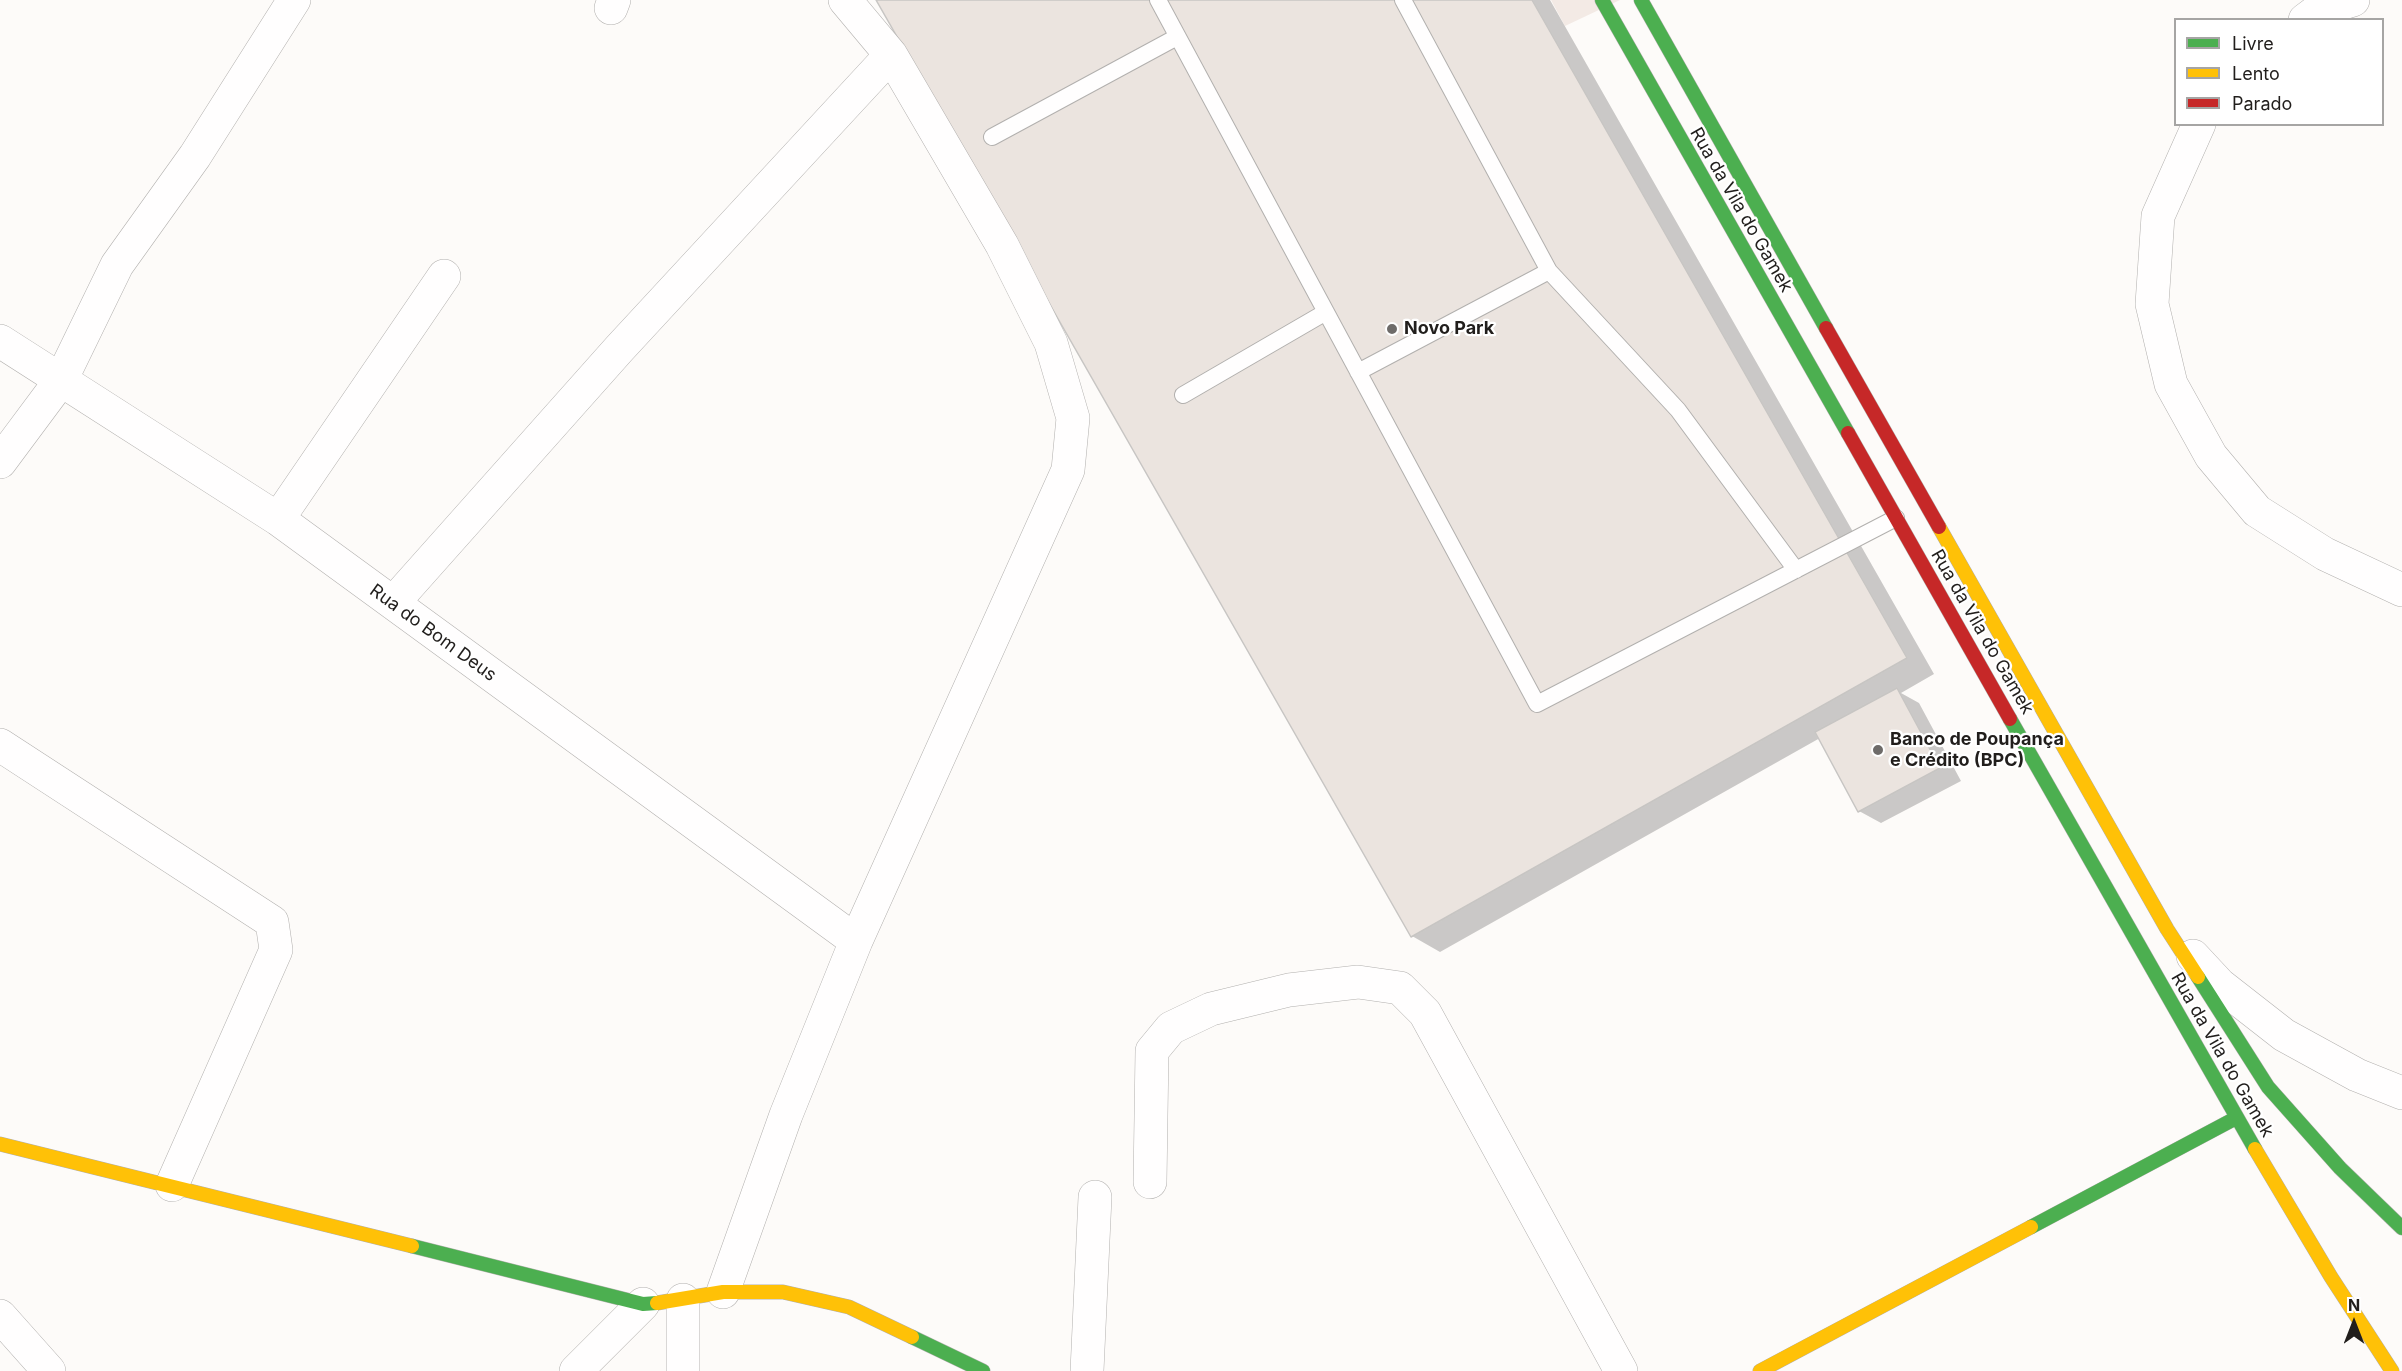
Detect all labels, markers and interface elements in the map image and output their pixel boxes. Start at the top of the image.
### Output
legend [2174,18,2384,126]
text: Livre [2232,33,2274,54]
text: Lento [2232,63,2280,84]
text: Parado [2232,93,2292,114]
street label: Rua da Vila do Gamek [1685,124,1797,296]
place label: Novo Park [1404,318,1494,340]
marker: Novo Park [1385,322,1399,336]
street label: Rua da Vila do Gamek [1926,546,2038,718]
street label: Rua do Bom Deus [365,580,501,686]
place label: Banco de Poupança e Crédito (BPC) [1890,729,2064,771]
marker: Banco de Poupança e Crédito (BPC) [1871,743,1885,757]
street label: Rua da Vila do Gamek [2166,969,2278,1141]
north arrow [2324,1293,2384,1353]
text: N [2348,1295,2360,1315]

